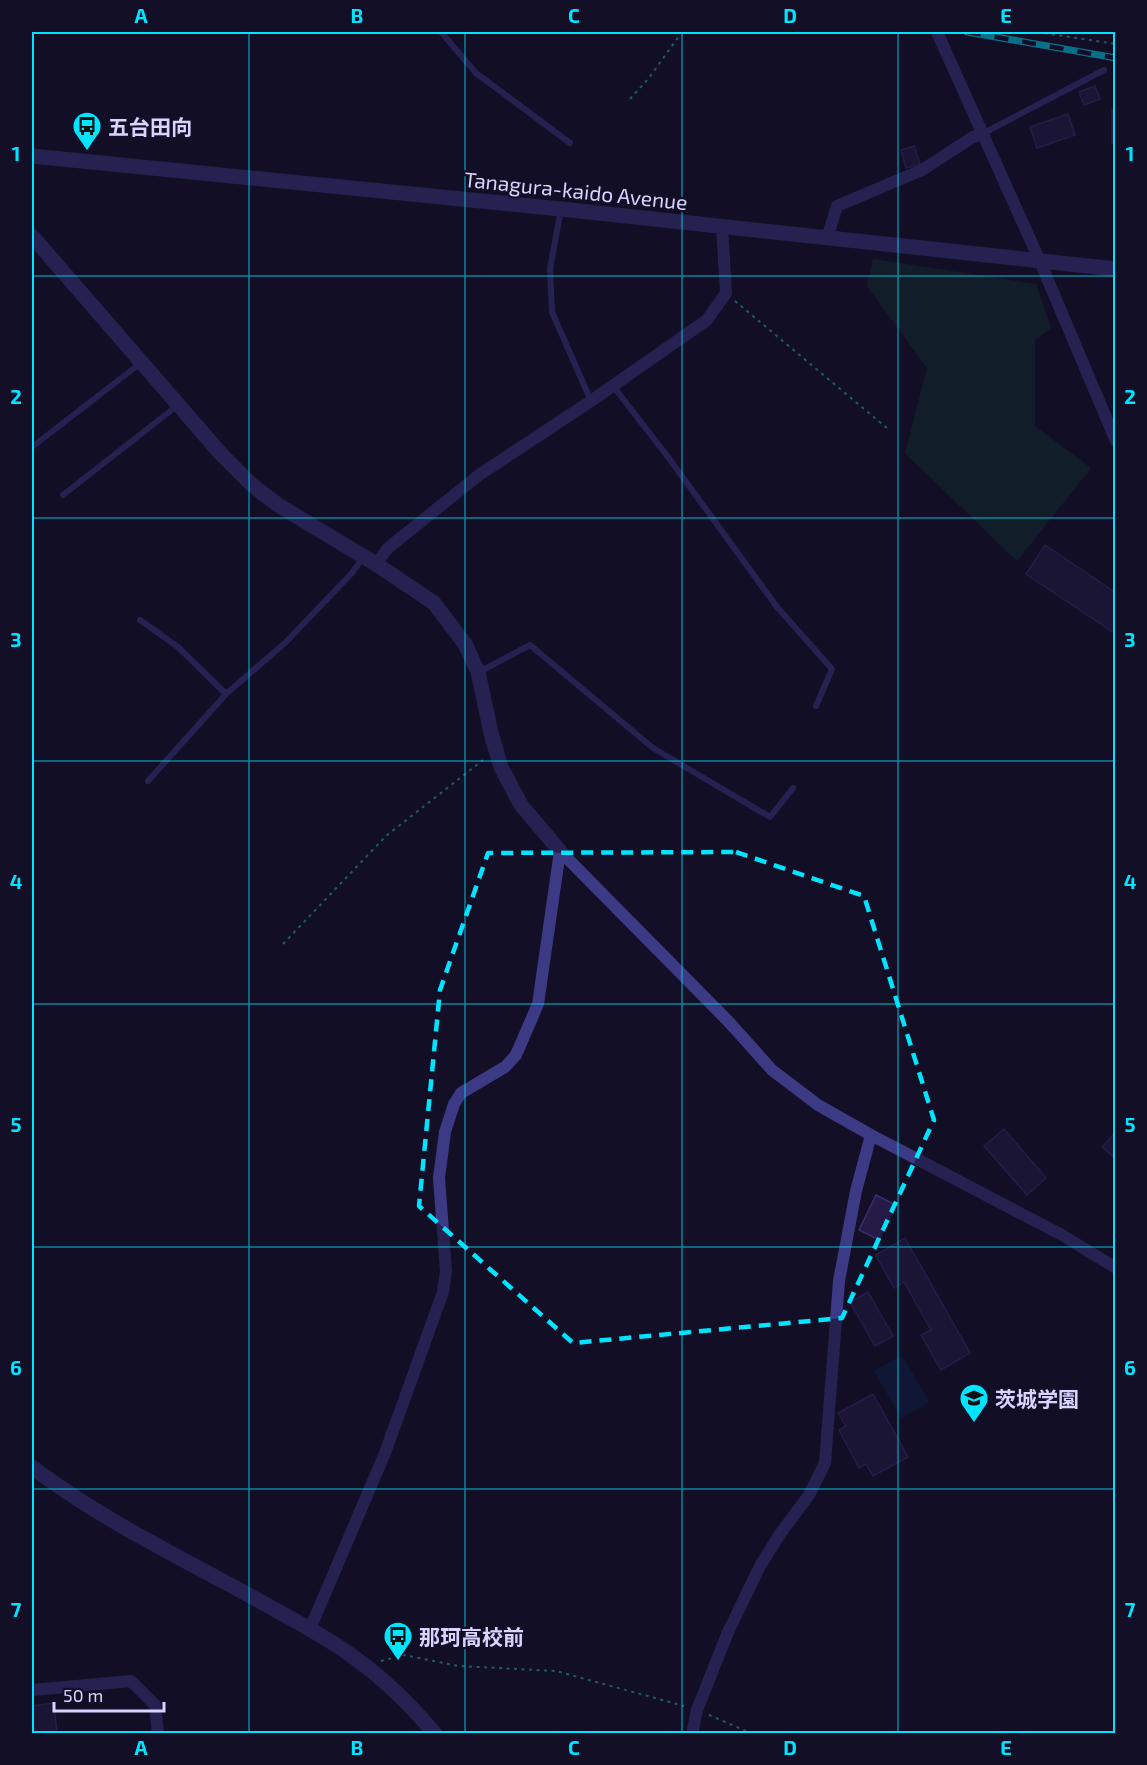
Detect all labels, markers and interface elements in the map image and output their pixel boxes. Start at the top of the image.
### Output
text: A [134,3,148,27]
text: B [351,3,363,27]
text: C [568,3,580,27]
text: D [783,3,797,27]
text: E [1000,3,1012,27]
bus stop icon: 五台田向 [71,110,103,152]
place label: 五台田向 [108,114,192,139]
text: 1 [12,141,20,165]
text: 1 [1126,141,1134,165]
street label: Tanagura-kaido Avenue [463,166,689,214]
text: 2 [10,384,22,408]
text: 2 [1124,384,1136,408]
text: 3 [10,627,22,651]
text: 3 [1124,627,1136,651]
text: 4 [10,869,23,893]
text: 4 [1124,869,1137,893]
text: 5 [10,1112,22,1136]
text: 5 [1124,1112,1136,1136]
text: 6 [10,1355,22,1379]
text: 6 [1124,1355,1136,1379]
school or university icon: 茨城学園 [958,1382,990,1424]
place label: 茨城学園 [995,1386,1079,1411]
text: 7 [11,1597,22,1621]
text: 7 [1125,1597,1136,1621]
bus stop icon: 那珂高校前 [382,1620,414,1662]
place label: 那珂高校前 [419,1624,524,1649]
scale bar [54,1675,164,1713]
text: 50 m [63,1684,103,1706]
text: A [134,1735,148,1759]
text: B [351,1735,363,1759]
text: C [568,1735,580,1759]
text: D [783,1735,797,1759]
text: E [1000,1735,1012,1759]

